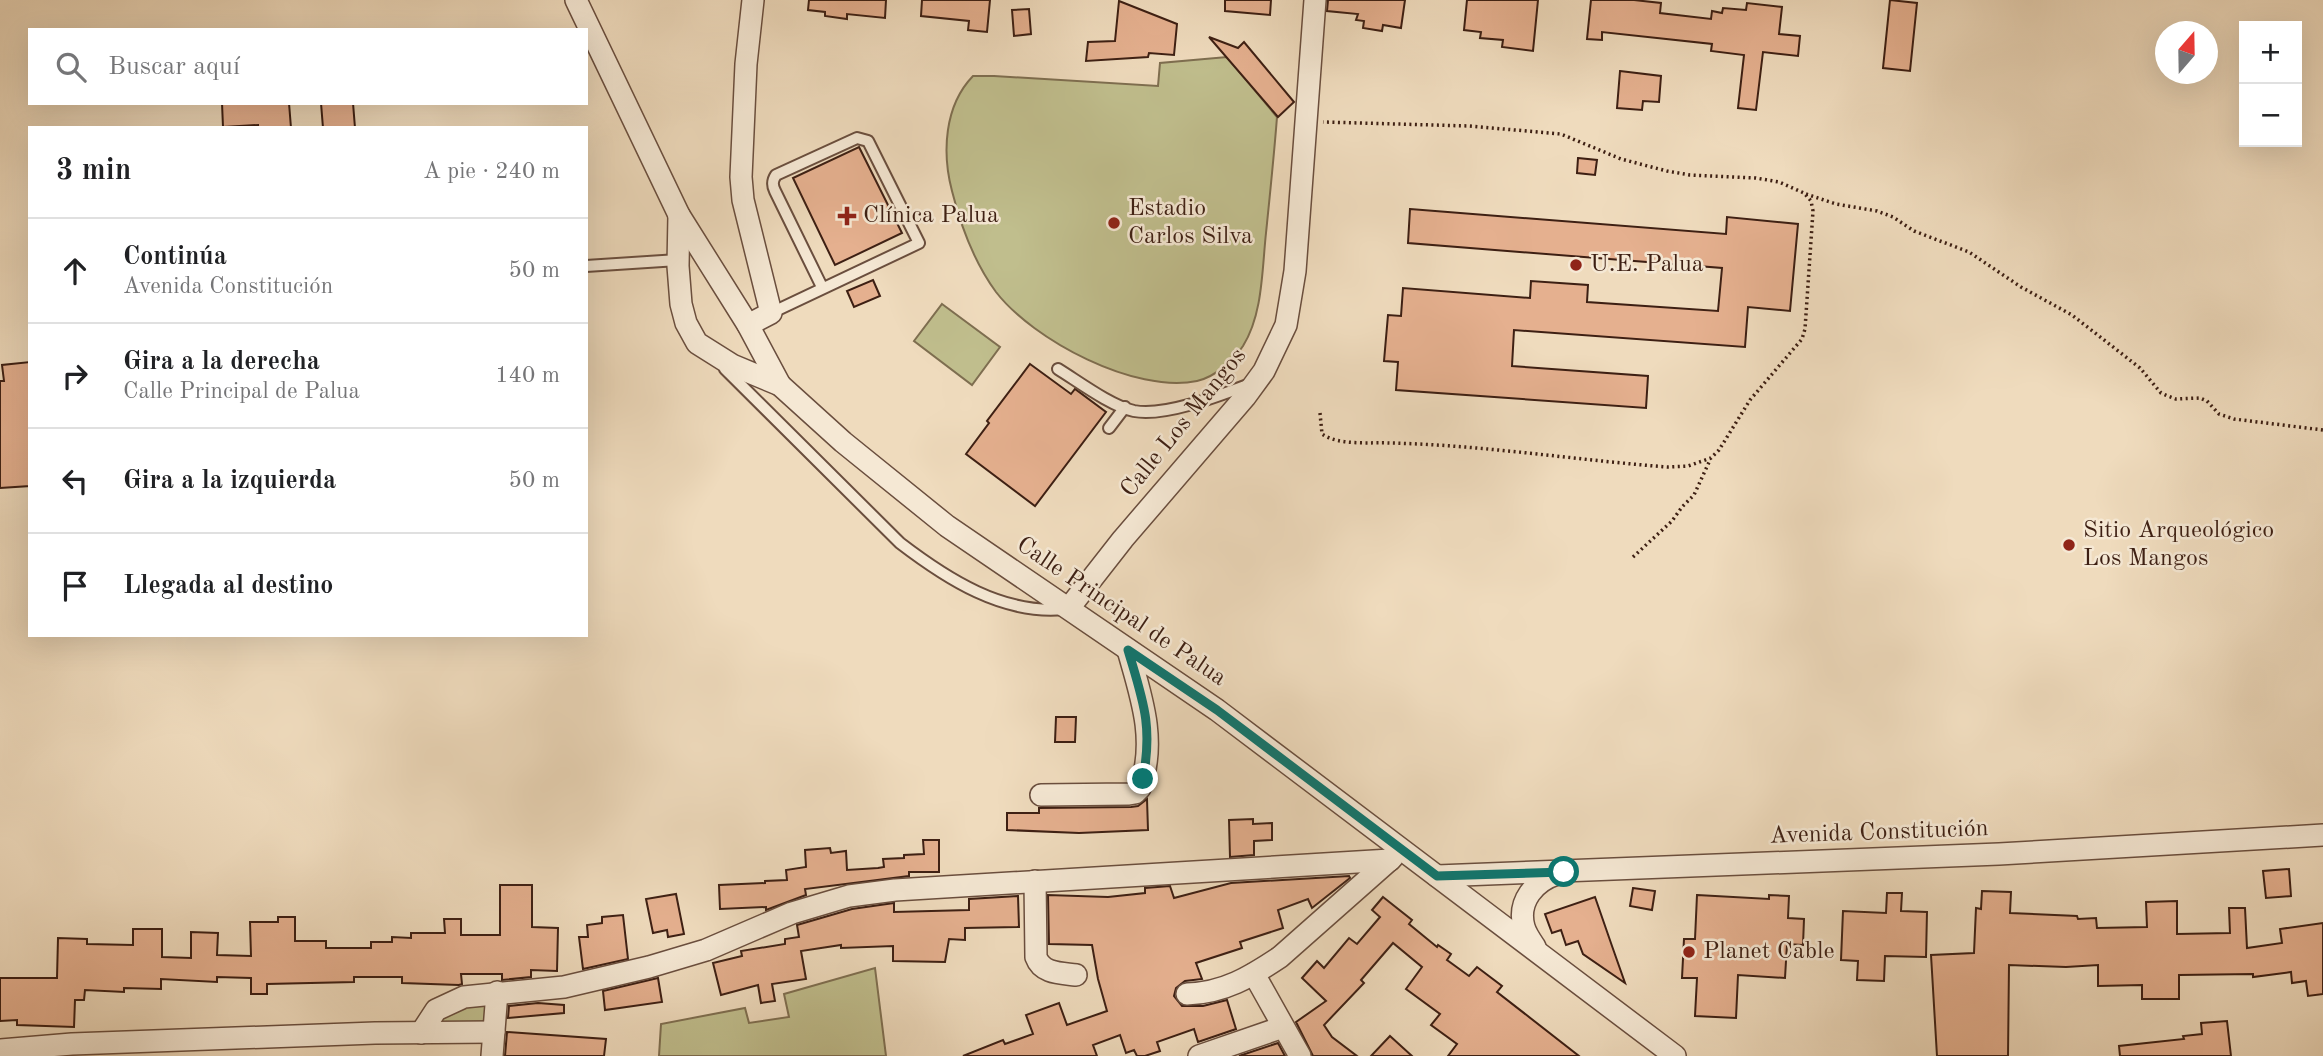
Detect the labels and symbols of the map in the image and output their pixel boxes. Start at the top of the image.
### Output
north arrow [2155,21,2218,84]
place label: Estadio Carlos Silva [1128,197,1253,249]
place label: Clínica Palua [863,204,999,228]
marker: Clínica Palua [837,206,857,226]
marker: Estadio Carlos Silva [1106,215,1122,231]
place label: U.E. Palua [1590,253,1704,277]
marker: U.E. Palua [1568,257,1584,273]
street label: Calle Los Mangos [1117,344,1251,502]
place label: Sitio Arqueológico Los Mangos [2083,519,2274,571]
street label: Calle Principal de Palua [1012,533,1230,691]
marker: Sitio Arqueológico Los Mangos [2061,537,2077,553]
route end [1127,763,1158,794]
street label: Avenida Constitución [1769,817,1989,849]
route start [1548,856,1579,887]
place label: Planet Cable [1703,940,1835,964]
marker: Planet Cable [1681,944,1697,960]

